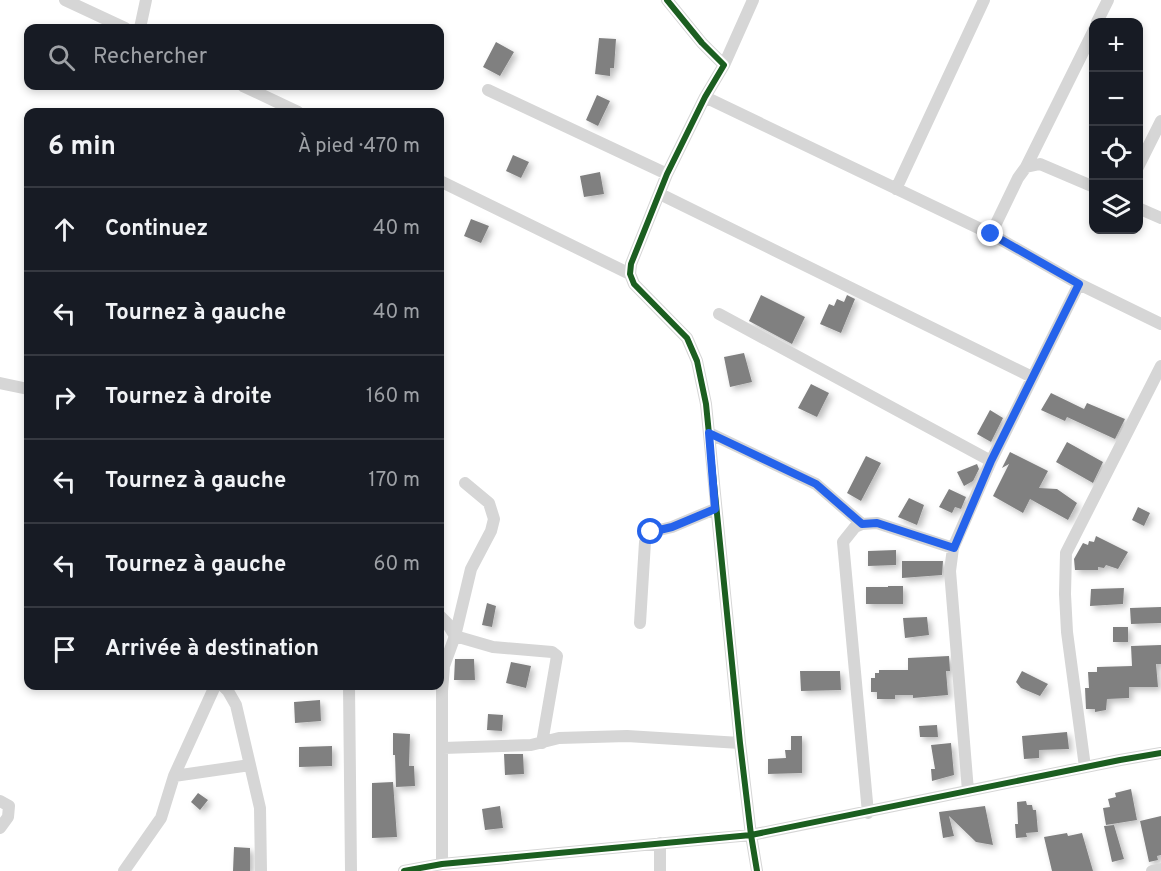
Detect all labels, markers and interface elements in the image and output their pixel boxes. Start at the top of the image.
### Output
map controls [1089,18,1143,234]
button: + [1089,18,1143,72]
search box [24,24,444,90]
icon: search [45,41,78,74]
text: Rechercher [93,44,207,71]
button: − [1089,72,1143,126]
button: locate [1089,126,1143,180]
text: 6 min [48,131,116,164]
text: À pied · 470 m [298,134,420,160]
button: layers [1089,180,1143,234]
icon: ahead [48,213,81,246]
text: Continuez [105,216,208,243]
text: 40 m [373,216,420,242]
route end [977,220,1003,246]
icon: left [48,297,81,330]
text: Tournez à gauche [105,300,286,327]
text: 40 m [373,300,420,326]
icon: right [48,381,81,414]
text: Tournez à droite [105,384,272,411]
text: 160 m [366,384,420,410]
icon: left [48,465,81,498]
text: Tournez à gauche [105,468,286,495]
text: 170 m [368,468,420,494]
route start [637,518,663,544]
icon: left [48,549,81,582]
text: Tournez à gauche [105,552,286,579]
text: 60 m [374,552,420,578]
icon: arrive [48,633,81,666]
text: Arrivée à destination [105,636,319,663]

